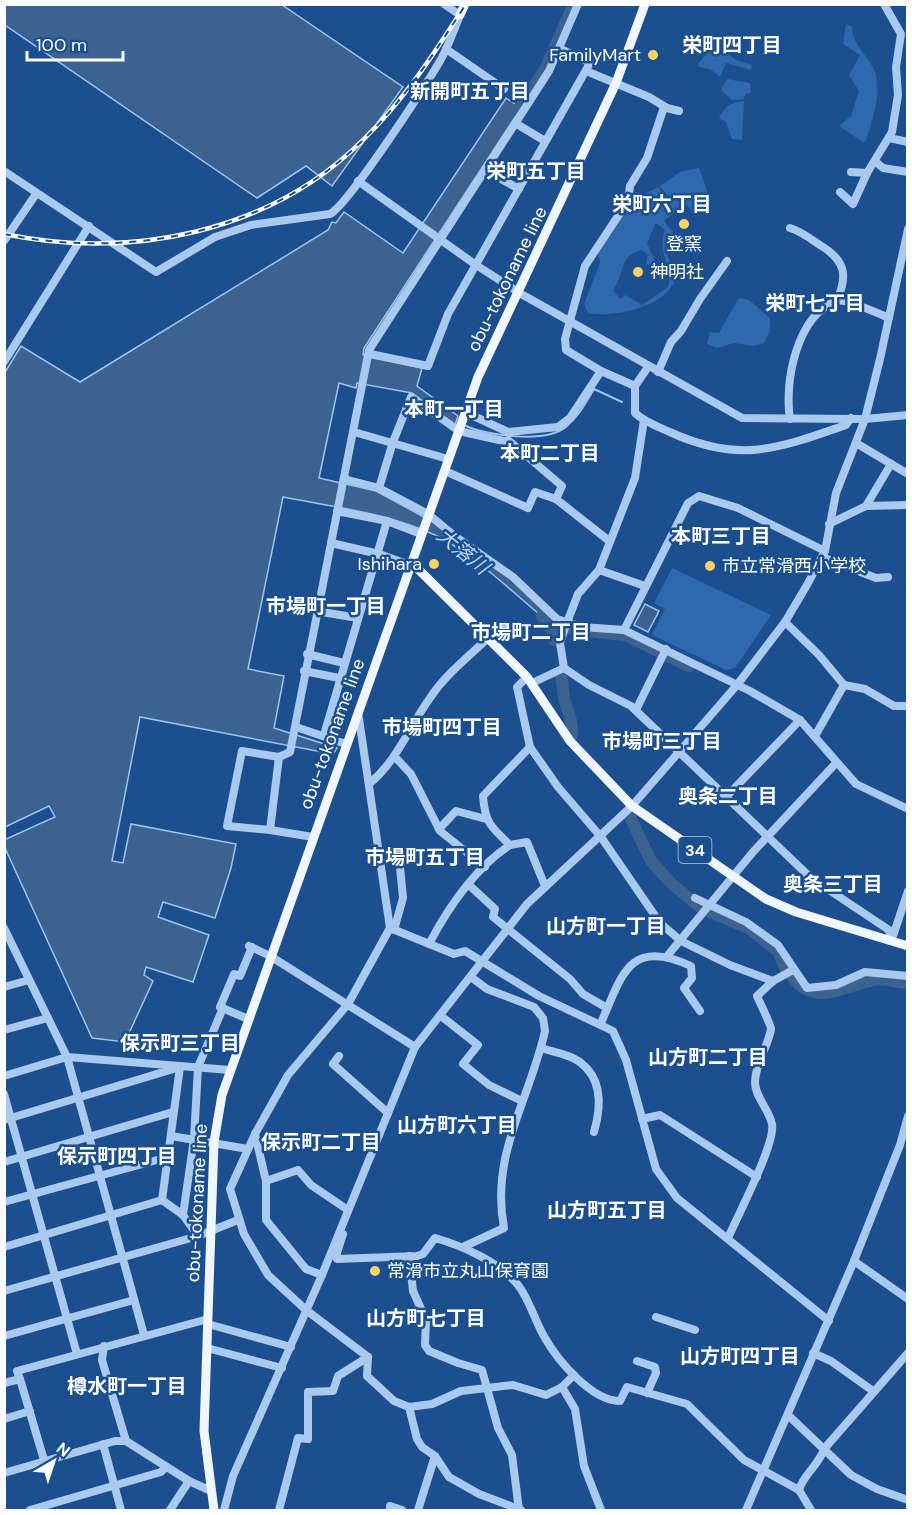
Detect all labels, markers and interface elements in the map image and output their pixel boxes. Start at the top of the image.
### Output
scale bar [27,24,123,62]
district label: 栄町四丁目 [682,32,782,58]
text: 100 m [36,33,87,57]
place label: FamilyMart [549,43,641,67]
marker: FamilyMart [646,48,660,62]
district label: 新開町五丁目 [410,78,530,104]
district label: 栄町五丁目 [486,158,586,184]
district label: 栄町六丁目 [612,191,712,217]
street label: obu-tokoname line [461,202,553,356]
marker: 登窯 [677,217,691,231]
place label: 登窯 [666,232,702,256]
place label: 神明社 [650,260,704,284]
marker: 神明社 [631,265,645,279]
district label: 栄町七丁目 [765,290,865,316]
district label: 本町一丁目 [404,396,504,422]
district label: 本町二丁目 [500,440,600,466]
water label: 大落川 [432,522,496,581]
district label: 本町三丁目 [671,523,771,549]
place label: Ishihara [357,552,422,576]
place label: 市立常滑西小学校 [722,554,866,578]
marker: Ishihara [427,557,441,571]
marker: 市立常滑西小学校 [703,559,717,573]
district label: 市場町一丁目 [266,593,386,619]
district label: 市場町二丁目 [471,619,591,645]
street label: obu-tokoname line [294,655,370,813]
district label: 市場町四丁目 [382,714,502,740]
district label: 市場町三丁目 [602,728,722,754]
district label: 奥条二丁目 [678,783,778,809]
road number: 34 [678,837,712,863]
district label: 市場町五丁目 [365,844,485,870]
district label: 奥条三丁目 [783,871,883,897]
district label: 山方町一丁目 [546,913,666,939]
district label: 保示町三丁目 [120,1030,240,1056]
district label: 山方町二丁目 [648,1044,768,1070]
district label: 山方町六丁目 [397,1112,517,1138]
street label: obu-tokoname line [181,1123,213,1283]
district label: 保示町二丁目 [261,1129,381,1155]
district label: 保示町四丁目 [57,1143,177,1169]
district label: 山方町五丁目 [547,1197,667,1223]
place label: 常滑市立丸山保育園 [387,1259,549,1283]
marker: 常滑市立丸山保育園 [368,1264,382,1278]
district label: 山方町七丁目 [366,1305,486,1331]
district label: 山方町四丁目 [680,1343,800,1369]
district label: 樽水町一丁目 [67,1373,187,1399]
north arrow [24,1431,84,1491]
text: N [52,1438,74,1462]

